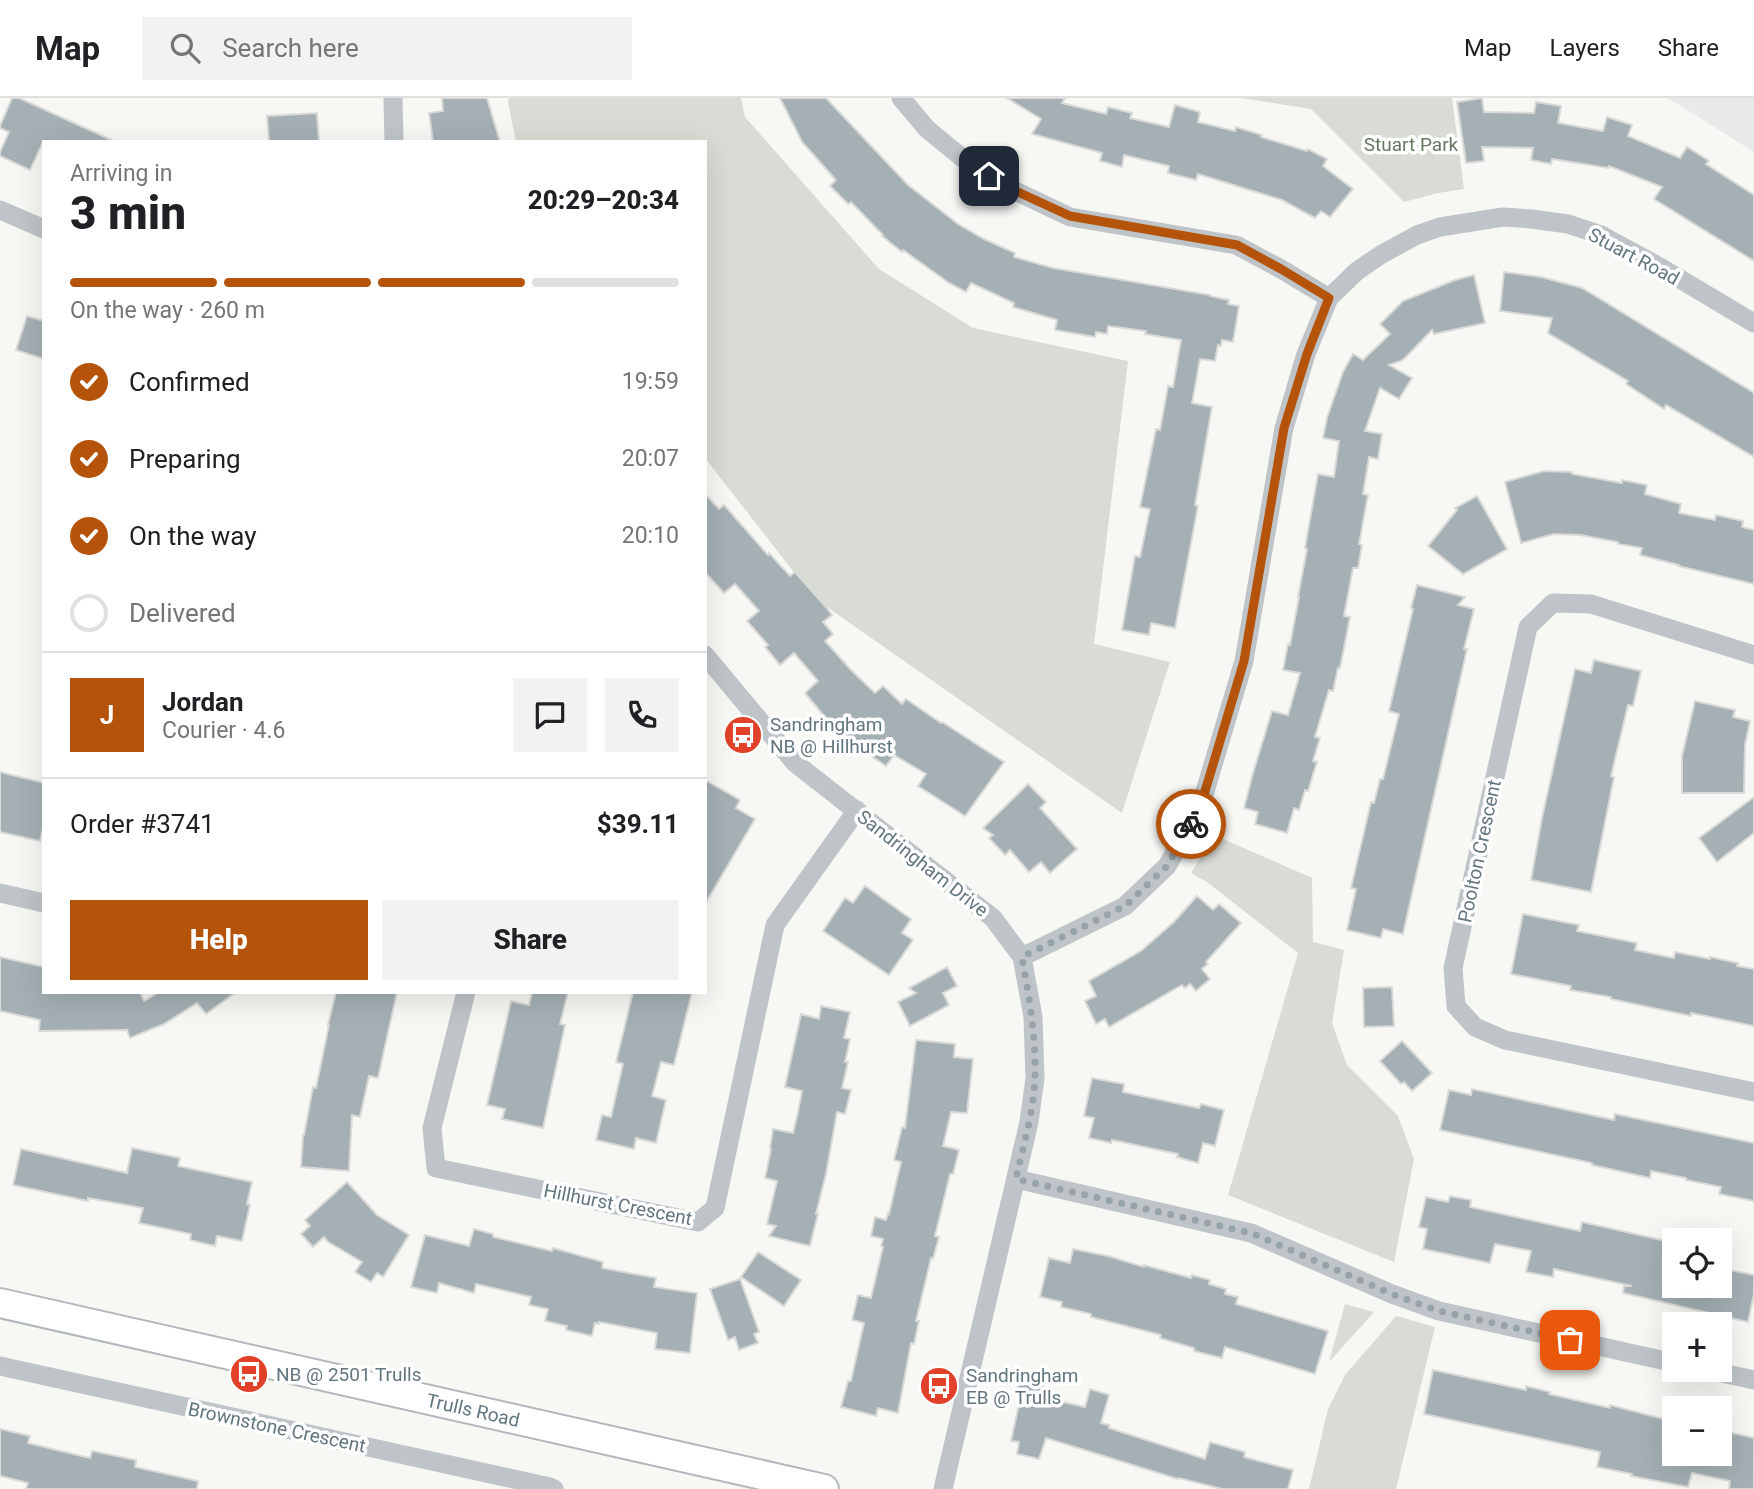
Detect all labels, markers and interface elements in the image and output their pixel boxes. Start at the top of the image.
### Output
search box [142,17,632,80]
text: Map [35,29,100,68]
icon: search [166,29,204,67]
text: Search here [222,33,359,63]
text: Map [1464,34,1512,62]
text: Layers [1550,34,1620,62]
text: Share [1658,34,1719,62]
park label: Stuart Park [1364,133,1459,156]
pin [959,146,1019,206]
icon: home [970,157,1008,195]
text: Arriving in [70,160,173,187]
text: 20:29–20:34 [528,185,679,215]
text: 3 min [70,186,186,240]
street label: Stuart Road [1584,223,1683,290]
text: On the way · 260 m [70,297,265,324]
icon: check [70,363,108,401]
text: Confirmed [129,367,250,397]
text: 19:59 [622,368,679,395]
icon: check [70,440,108,478]
text: Preparing [129,444,241,474]
text: 20:07 [622,445,679,472]
icon: check [70,517,108,555]
text: On the way [129,521,257,551]
text: 20:10 [622,522,679,549]
text: Delivered [129,598,236,628]
button: chat [513,678,587,752]
button: phone [605,678,679,752]
text: Jordan [162,687,244,717]
text: J [100,700,114,730]
place label: Sandringham NB @ Hillhurst [770,713,893,758]
bus stop icon: Sandringham NB @ Hillhurst [722,714,764,756]
text: Courier · 4.6 [162,717,285,744]
street label: Poolton Crescent [1453,778,1506,925]
courier [1156,789,1226,859]
street label: Sandringham Drive [853,805,993,922]
icon: bike [1172,805,1210,843]
text: Order #3741 [70,809,215,839]
text: $39.11 [597,809,679,839]
button: Help [70,900,368,980]
button: Share [382,900,679,980]
street label: Hillhurst Crescent [542,1179,694,1230]
map controls [1662,1228,1732,1466]
button: locate [1662,1228,1732,1298]
pin [1540,1310,1600,1370]
button: + [1662,1312,1732,1382]
icon: bag [1551,1321,1589,1359]
bus stop icon: NB @ 2501 Trulls [228,1353,270,1395]
place label: NB @ 2501 Trulls [276,1363,422,1386]
place label: Sandringham EB @ Trulls [966,1364,1079,1409]
bus stop icon: Sandringham EB @ Trulls [918,1365,960,1407]
street label: Trulls Road [424,1389,522,1432]
button: − [1662,1396,1732,1466]
street label: Brownstone Crescent [186,1397,368,1458]

